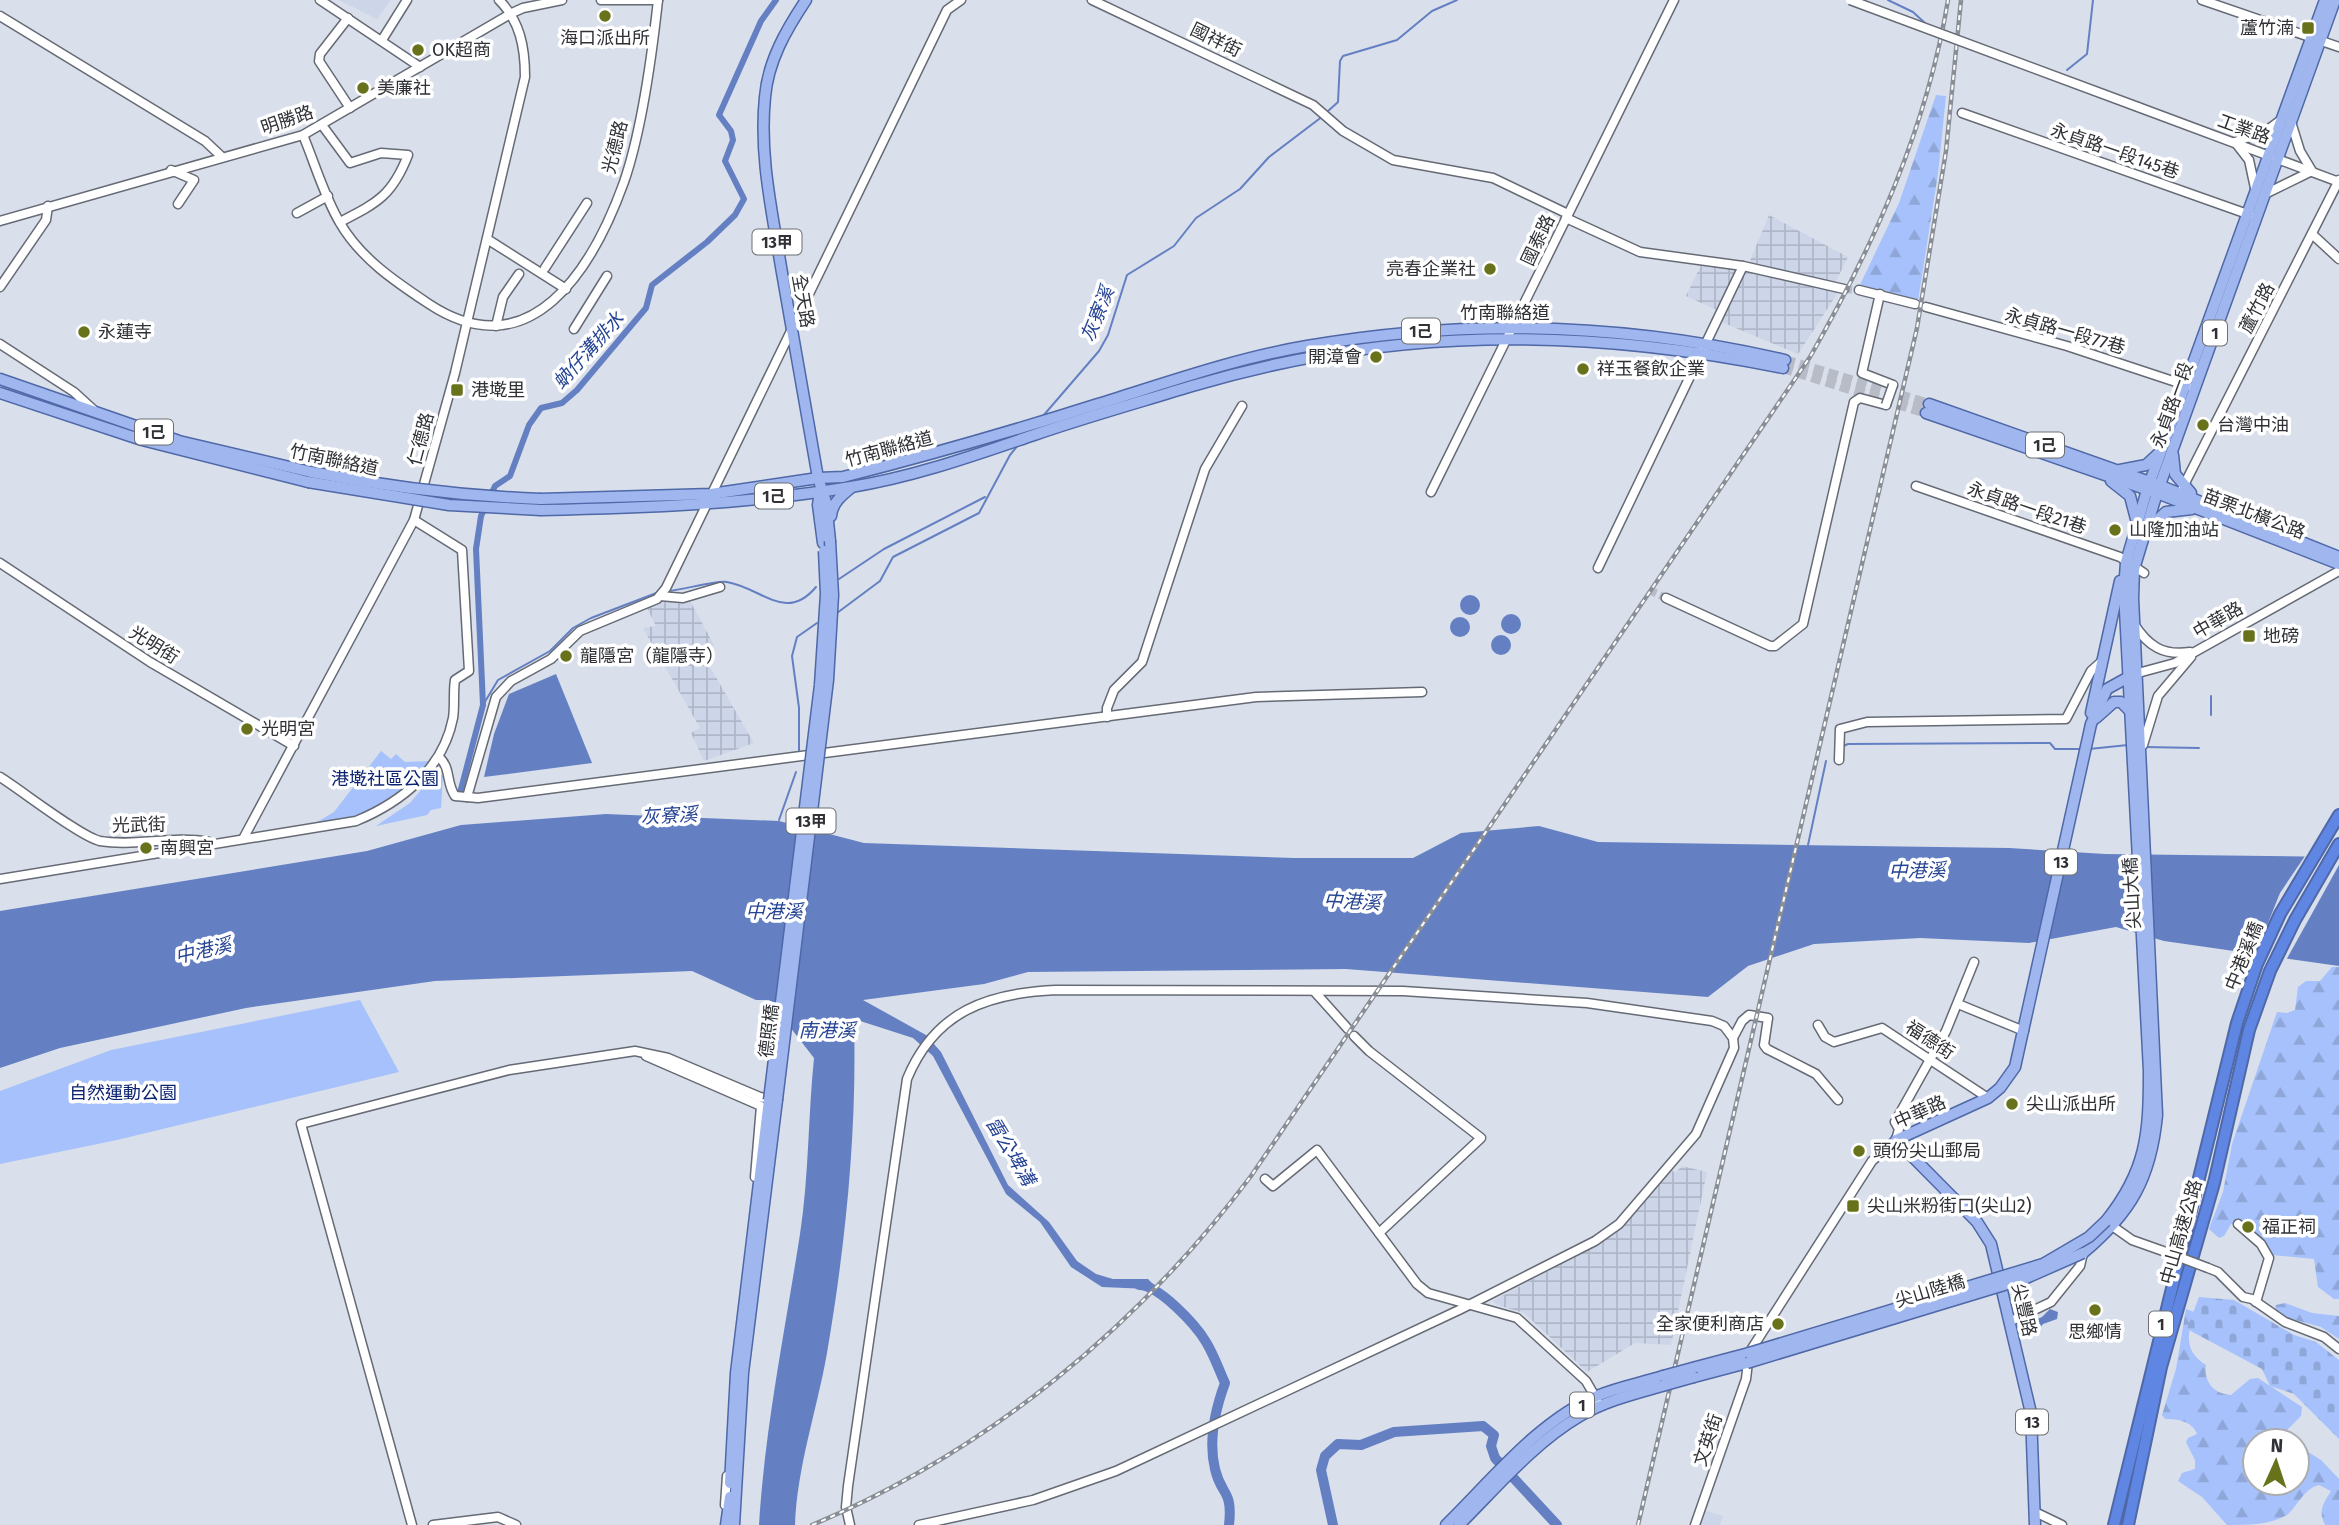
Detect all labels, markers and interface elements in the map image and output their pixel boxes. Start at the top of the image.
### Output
marker: 海口派出所 [597,8,613,24]
place label: 蘆竹湳 [2240,17,2294,39]
street label: 國祥街 [1187,18,1245,62]
marker: 蘆竹湳 [2300,20,2316,36]
place label: 海口派出所 [560,27,650,49]
place label: OK超商 [432,39,491,61]
marker: OK超商 [410,42,426,58]
place label: 美廉社 [377,77,431,99]
marker: 美廉社 [355,80,371,96]
street label: 明勝路 [258,101,316,139]
street label: 工業路 [2215,109,2273,149]
street label: 光德路 [598,118,632,176]
street label: 永貞路一段145巷 [2048,119,2182,183]
street label: 國泰路 [1517,211,1559,269]
road number: 13甲 [752,230,802,254]
place label: 亮春企業社 [1386,258,1476,280]
marker: 亮春企業社 [1482,261,1498,277]
street label: 全天路 [787,273,819,329]
street label: 蘆竹路 [2235,279,2279,337]
water label: 灰寮溪 [1076,281,1120,345]
street label: 竹南聯絡道 [1460,302,1550,324]
street label: 永貞路一段77巷 [2002,303,2128,359]
water label: 蚋仔溝排水 [548,307,629,393]
road number: 1己 [1402,318,1440,344]
road number: 1 [2203,320,2227,346]
place label: 永蓮寺 [98,321,152,343]
marker: 永蓮寺 [76,324,92,340]
place label: 開漳會 [1308,346,1362,368]
marker: 開漳會 [1368,349,1384,365]
place label: 祥玉餐飲企業 [1597,358,1705,380]
street label: 永貞路一段 [2146,359,2198,451]
marker: 祥玉餐飲企業 [1575,361,1591,377]
place label: 港墘里 [471,379,525,401]
marker: 港墘里 [449,382,465,398]
street label: 仁德路 [403,410,439,468]
place label: 台灣中油 [2217,414,2289,436]
marker: 台灣中油 [2195,417,2211,433]
road number: 1己 [135,420,173,444]
street label: 竹南聯絡道 [843,427,935,471]
road number: 1己 [2026,432,2064,458]
street label: 竹南聯絡道 [288,440,380,480]
street label: 永貞路一段21巷 [1965,477,2089,539]
road number: 1己 [755,484,793,509]
street label: 苗栗北橫公路 [2200,484,2308,544]
place label: 山隆加油站 [2129,519,2219,541]
marker: 山隆加油站 [2107,522,2123,538]
street label: 中華路 [2189,597,2247,643]
street label: 光明街 [125,621,183,669]
place label: 地磅 [2263,625,2299,647]
marker: 地磅 [2241,628,2257,644]
place label: 龍隱宮（龍隱寺） [580,645,724,667]
marker: 龍隱宮（龍隱寺） [558,648,574,664]
place label: 光明宮 [261,718,315,740]
marker: 光明宮 [239,721,255,737]
park label: 港墘社區公園 [331,768,439,790]
water label: 灰寮溪 [640,802,701,828]
road number: 13甲 [786,808,836,834]
street label: 光武街 [112,814,166,836]
place label: 南興宮 [160,837,214,859]
marker: 南興宮 [138,840,154,856]
road number: 13 [2045,849,2077,874]
street label: 尖山大橋 [2119,856,2145,930]
water label: 中港溪 [1888,858,1949,882]
water label: 中港溪 [1323,889,1384,915]
water label: 中港溪 [745,900,805,923]
street label: 中港溪橋 [2220,919,2268,993]
water label: 中港溪 [173,932,236,968]
street label: 德照橋 [755,1003,783,1059]
street label: 福德街 [1901,1016,1959,1064]
water label: 南港溪 [798,1019,858,1042]
park label: 自然運動公園 [69,1082,177,1104]
street label: 中華路 [1891,1091,1949,1133]
place label: 尖山派出所 [2026,1093,2116,1115]
marker: 尖山派出所 [2004,1096,2020,1112]
water label: 雷公埤溝 [981,1113,1042,1192]
place label: 頭份尖山郵局 [1873,1140,1981,1162]
marker: 頭份尖山郵局 [1851,1143,1867,1159]
street label: 中山高速公路 [2156,1177,2206,1287]
place label: 尖山米粉街口(尖山2) [1867,1195,2032,1217]
marker: 尖山米粉街口(尖山2) [1845,1198,1861,1214]
place label: 福正祠 [2262,1216,2316,1238]
marker: 福正祠 [2240,1219,2256,1235]
street label: 尖山陸橋 [1892,1270,1968,1312]
street label: 尖豐路 [2007,1281,2041,1339]
marker: 思鄉情 [2087,1302,2103,1318]
road number: 1 [2149,1312,2173,1336]
place label: 全家便利商店 [1656,1313,1764,1335]
marker: 全家便利商店 [1770,1316,1786,1332]
place label: 思鄉情 [2068,1321,2122,1343]
road number: 1 [1570,1392,1594,1418]
road number: 13 [2016,1410,2048,1434]
street label: 文英街 [1689,1411,1727,1469]
north arrow [2241,1427,2311,1497]
text: N [2270,1434,2284,1457]

